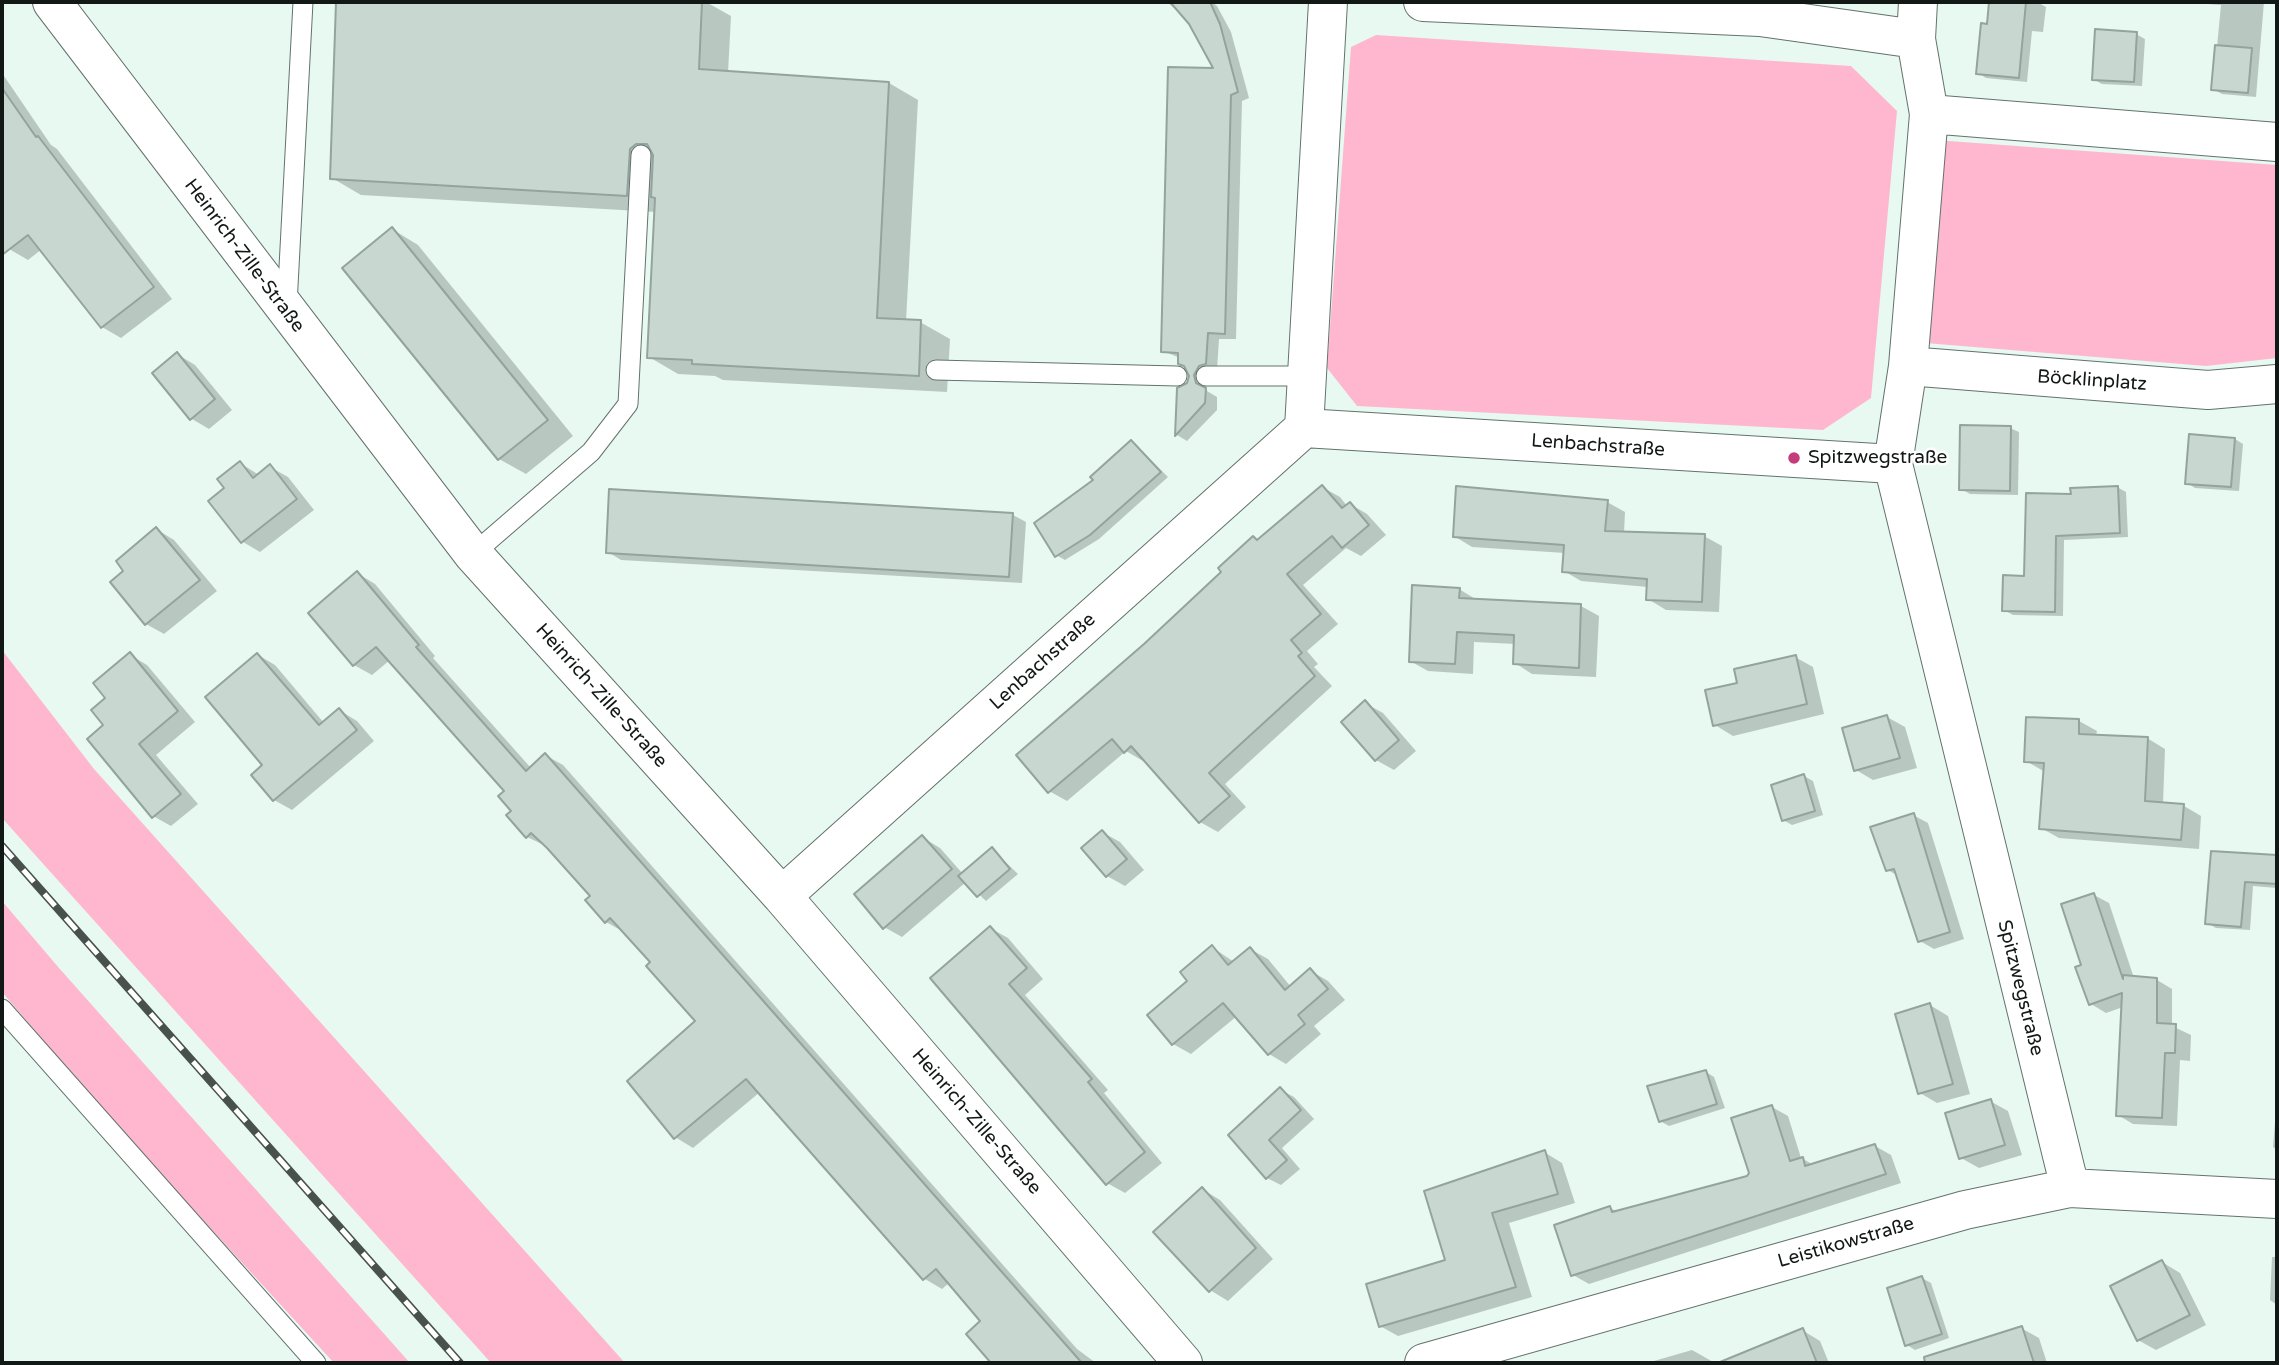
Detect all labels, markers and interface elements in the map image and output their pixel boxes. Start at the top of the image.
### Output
street label: Heinrich-Zille-Straße [179,175,309,337]
street label: Böcklinplatz [2036,366,2148,396]
street label: Lenbachstraße [1530,430,1666,462]
place label: Spitzwegstraße [1808,447,1947,469]
marker: Spitzwegstraße [1786,450,1802,466]
street label: Lenbachstraße [986,609,1100,715]
street label: Heinrich-Zille-Straße [530,619,672,773]
street label: Spitzwegstraße [1992,918,2048,1058]
street label: Heinrich-Zille-Straße [906,1044,1046,1200]
street label: Leistikowstraße [1775,1213,1917,1273]

